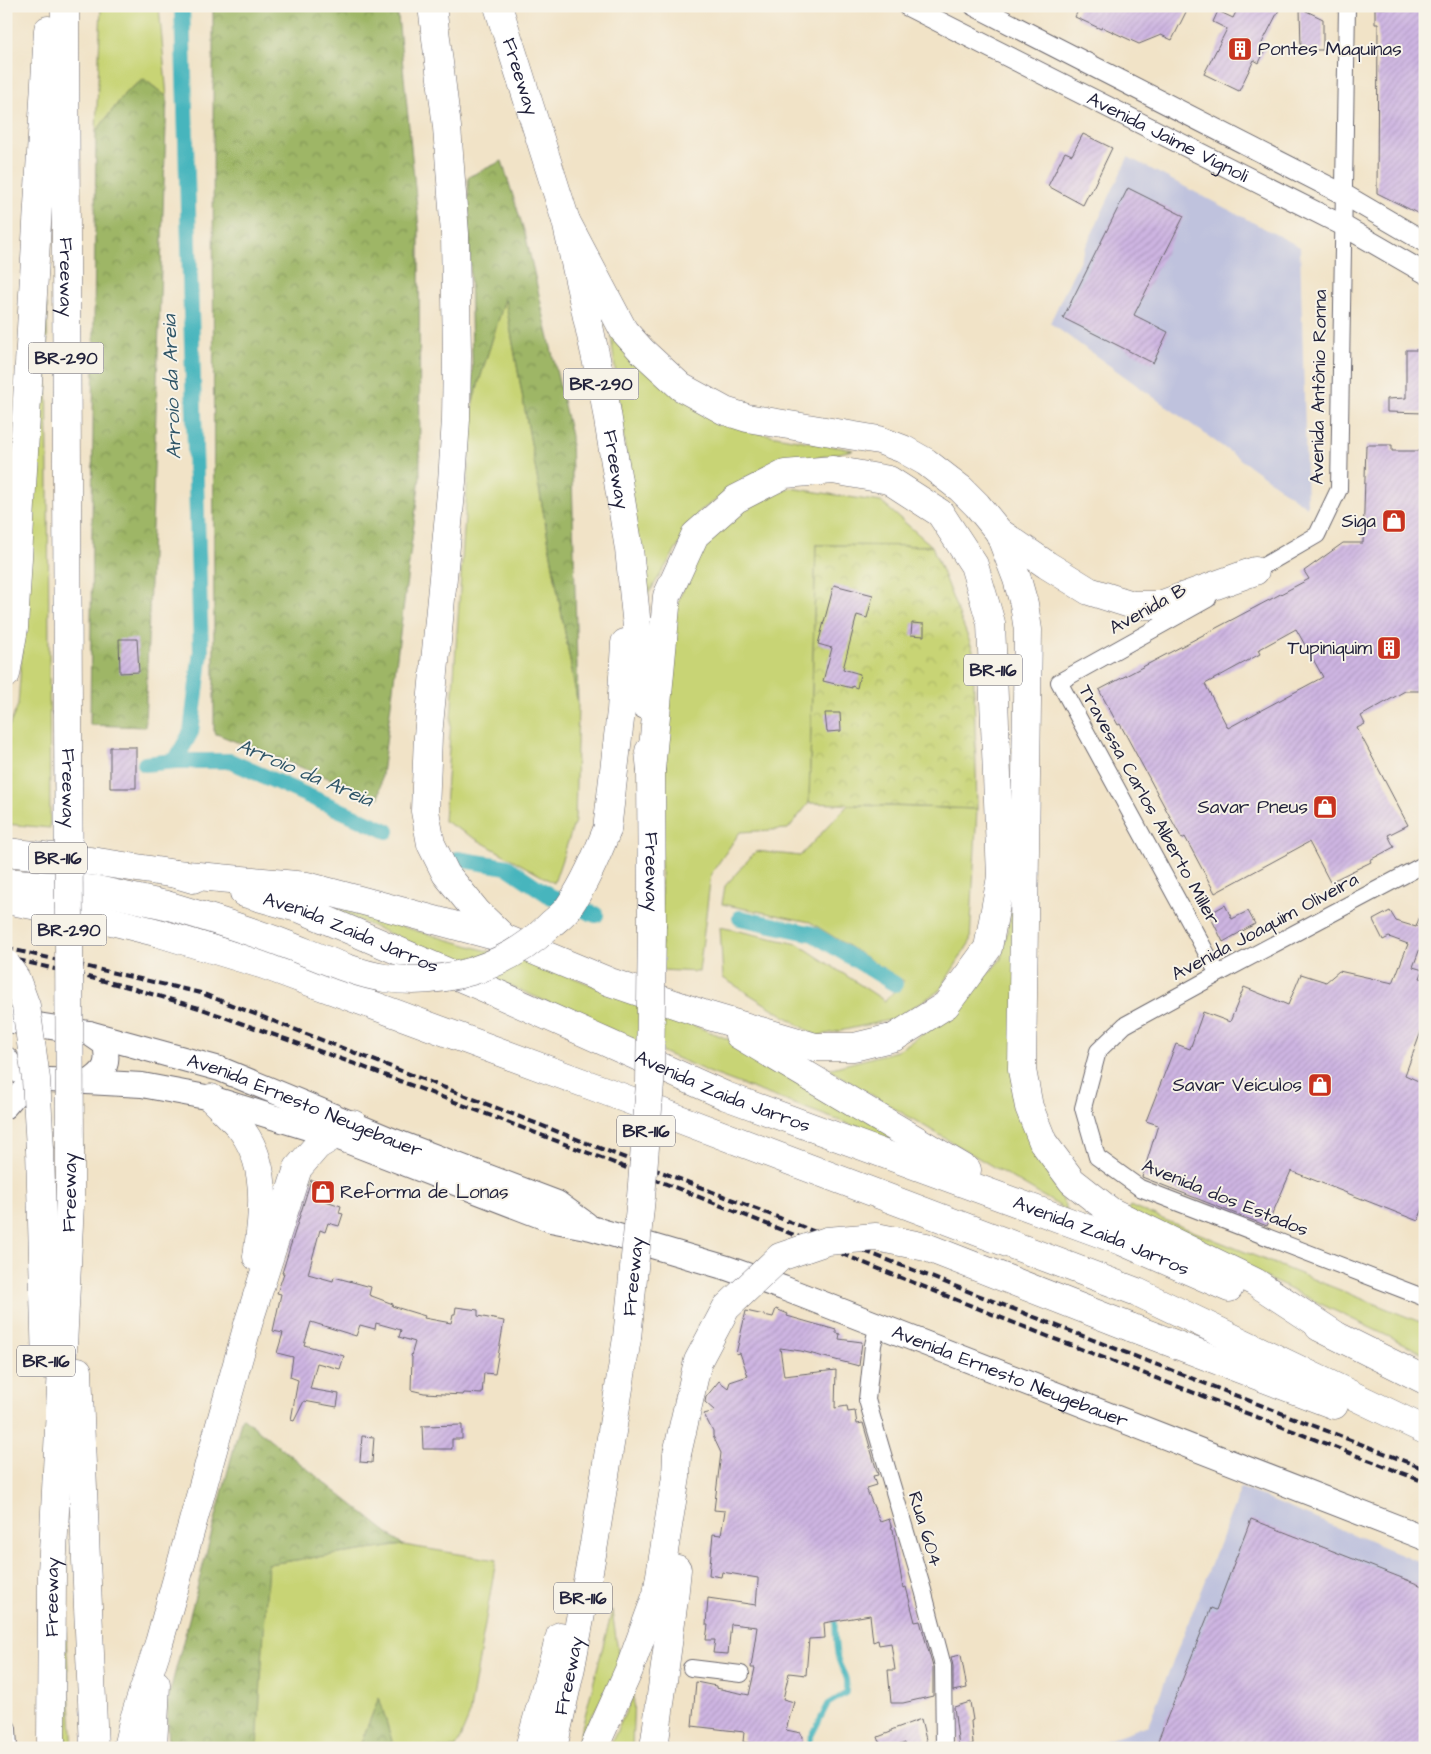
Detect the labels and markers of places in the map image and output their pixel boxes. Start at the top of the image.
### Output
building icon: Pontes Maquinas [1227,36,1253,62]
place label: Pontes Maquinas [1258,36,1402,63]
place label: Siga [1341,508,1376,536]
shop icon: Siga [1381,508,1407,534]
place label: Tupiniquim [1288,635,1372,662]
building icon: Tupiniquim [1376,635,1402,661]
place label: Savar Pneus [1197,794,1308,821]
shop icon: Savar Pneus [1312,794,1338,820]
place label: Savar Veículos [1173,1072,1302,1099]
shop icon: Savar Veículos [1307,1072,1333,1098]
shop icon: Reforma de Lonas [310,1179,336,1205]
place label: Reforma de Lonas [340,1179,509,1206]

